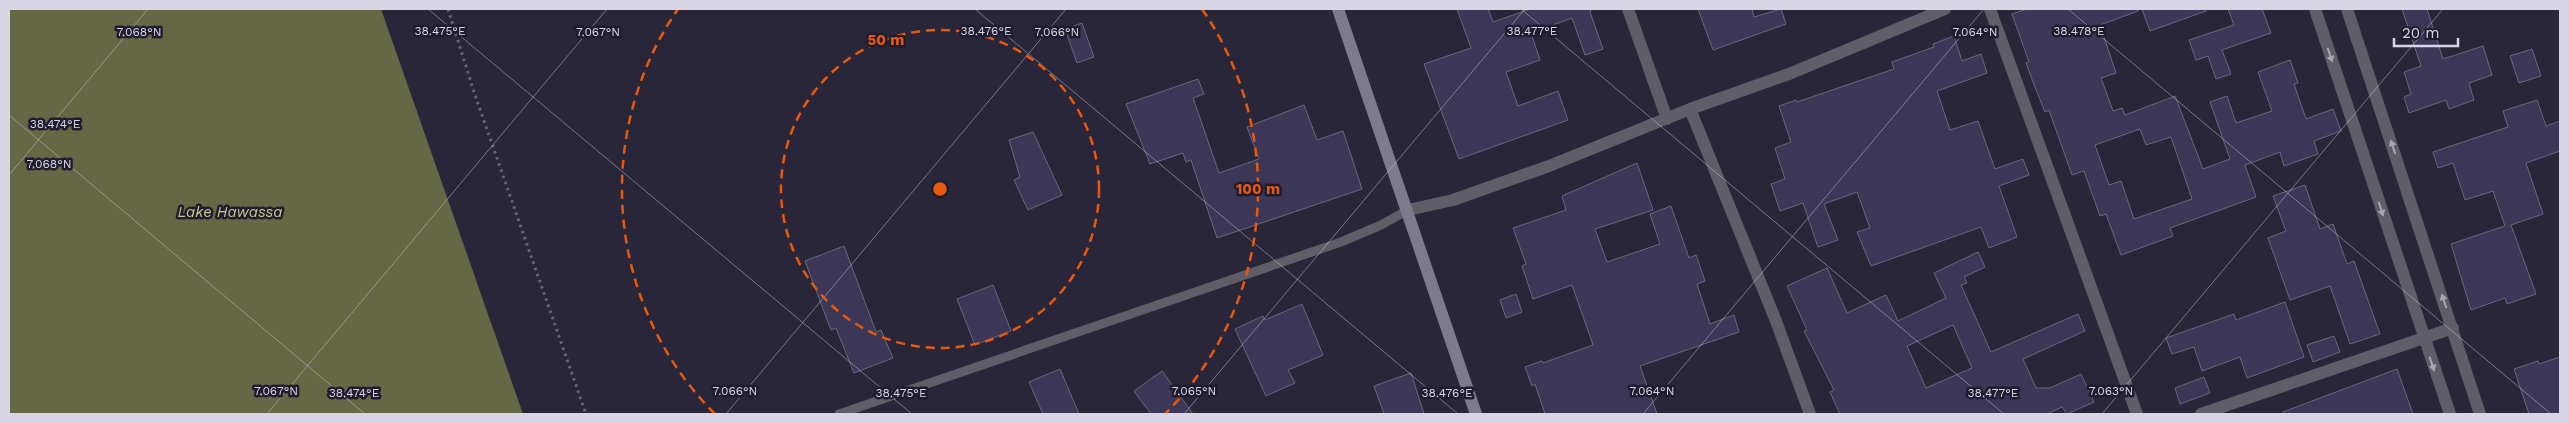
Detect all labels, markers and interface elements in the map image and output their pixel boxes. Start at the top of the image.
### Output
scale bar [2394,15,2458,47]
text: 38.475°E [414,24,466,38]
text: 38.476°E [960,24,1012,38]
text: 38.477°E [1507,24,1558,38]
text: 38.478°E [2053,24,2105,38]
text: 20 m [2402,24,2440,42]
text: 7.068°N [117,25,161,39]
text: 7.067°N [576,25,620,39]
text: 7.066°N [1035,25,1079,39]
text: 7.064°N [1953,25,1997,39]
text: 50 m [868,31,904,49]
one-way arrow [2327,48,2335,63]
text: 38.474°E [30,117,81,131]
one-way arrow [2389,139,2397,154]
text: 7.068°N [27,157,71,171]
centre of rings [931,180,949,198]
text: 100 m [1236,180,1280,198]
one-way arrow [2378,202,2385,217]
water label: Lake Hawassa [178,203,282,221]
one-way arrow [2439,294,2447,309]
one-way arrow [2429,356,2436,371]
text: 7.067°N [254,384,298,398]
text: 7.066°N [713,384,757,398]
text: 7.065°N [1172,384,1216,398]
text: 7.064°N [1630,384,1674,398]
text: 7.063°N [2089,384,2133,398]
text: 38.474°E [329,386,380,400]
text: 38.475°E [875,386,927,400]
text: 38.476°E [1421,386,1473,400]
text: 38.477°E [1968,386,2019,400]

